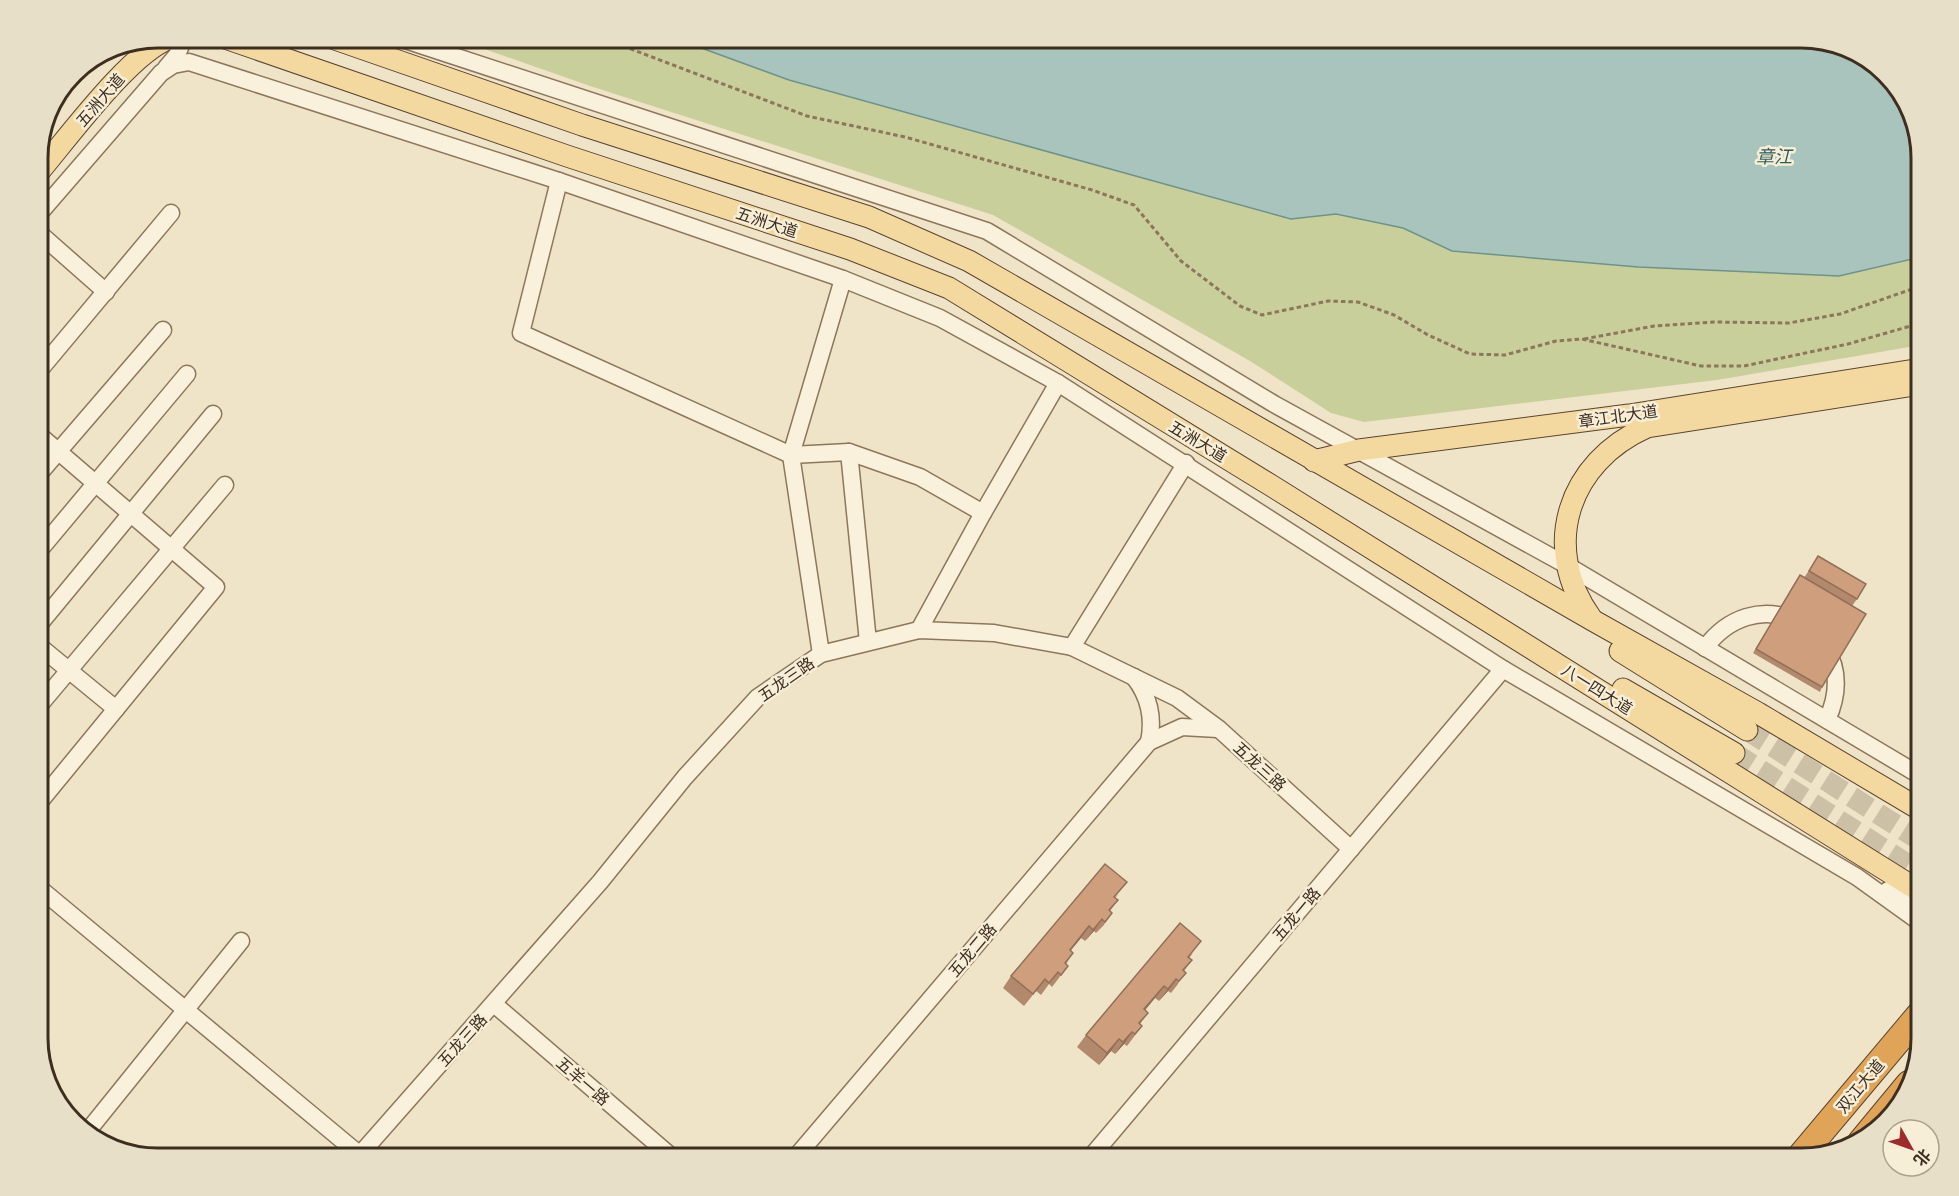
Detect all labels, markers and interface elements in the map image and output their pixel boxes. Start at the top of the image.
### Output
street label: 五洲大道 [71,69,129,131]
water label: 章江 [1756,144,1794,168]
street label: 五洲大道 [733,202,801,242]
street label: 章江北大道 [1577,400,1659,432]
street label: 五洲大道 [1165,415,1231,467]
street label: 五龙三路 [753,652,819,706]
street label: 八一四大道 [1557,658,1637,720]
street label: 五龙三路 [1229,736,1291,796]
street label: 五龙一路 [1267,882,1325,946]
street label: 五龙二路 [943,918,1001,982]
street label: 五龙三路 [432,1009,492,1071]
street label: 五羊一路 [552,1052,614,1110]
street label: 双江大道 [1831,1054,1889,1118]
north arrow [1881,1118,1941,1178]
text: 北 [1909,1144,1936,1171]

